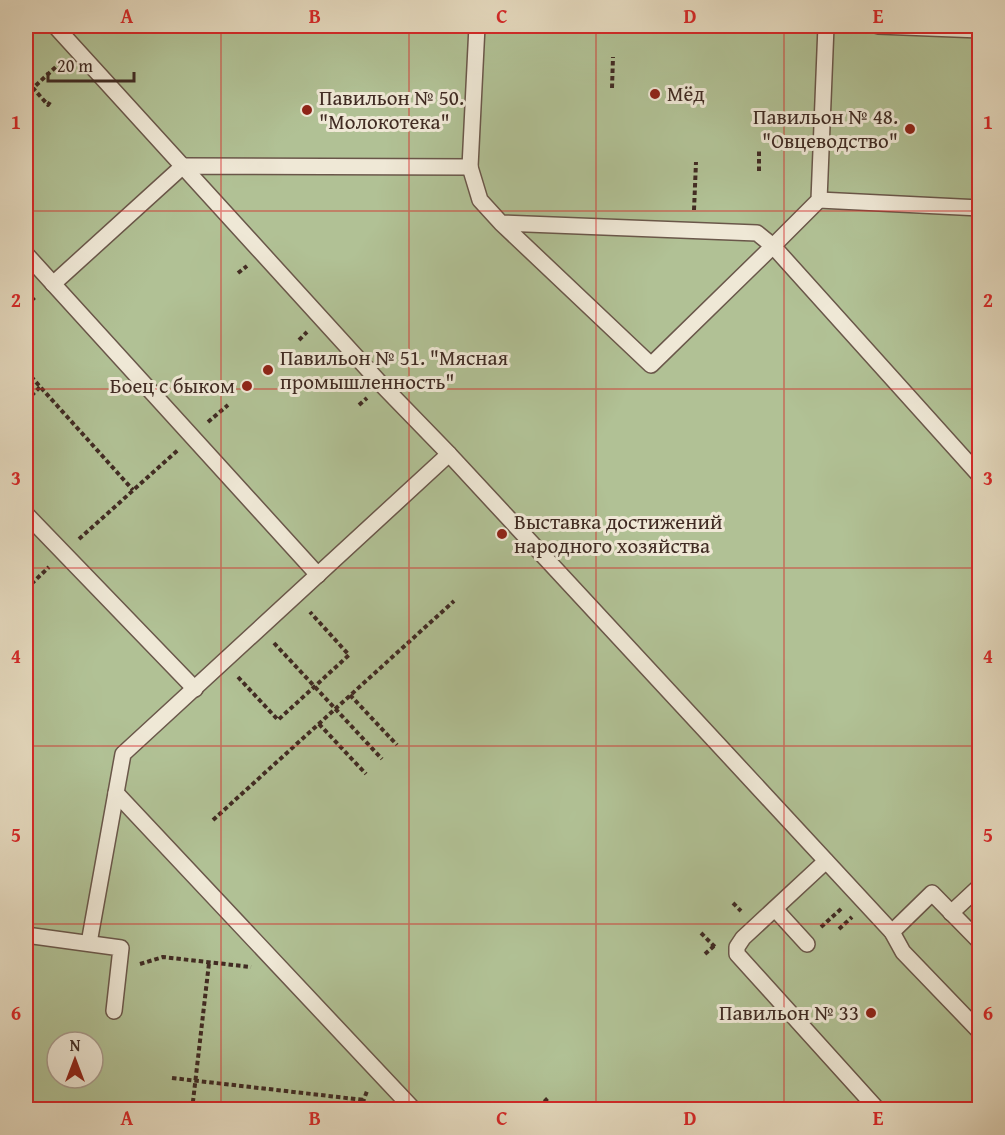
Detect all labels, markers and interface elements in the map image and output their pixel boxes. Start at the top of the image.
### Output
text: A [121,1,134,30]
text: B [309,1,321,30]
text: C [496,1,508,30]
text: D [683,1,697,30]
text: E [873,1,884,30]
scale bar [48,45,134,83]
text: 20 m [57,52,93,79]
place label: Мёд [667,78,705,109]
place label: Павильон № 50. "Молокотека" [319,82,464,137]
marker: Мёд [648,87,662,101]
place label: Павильон № 48. "Овцеводство" [753,101,898,156]
marker: Павильон № 50. "Молокотека" [300,103,314,117]
text: 1 [11,107,21,136]
text: 1 [983,107,993,136]
marker: Павильон № 48. "Овцеводство" [903,122,917,136]
text: 2 [11,285,21,314]
text: 2 [983,285,993,314]
place label: Павильон № 51. "Мясная промышленность" [280,342,508,397]
marker: Павильон № 51. "Мясная промышленность" [261,363,275,377]
place label: Боец с быком [110,370,235,401]
marker: Боец с быком [240,379,254,393]
text: 3 [11,463,21,492]
text: 3 [983,463,993,492]
place label: Выставка достижений народного хозяйства [514,506,722,561]
marker: Выставка достижений народного хозяйства [495,527,509,541]
text: 4 [11,641,21,670]
text: 4 [983,641,993,670]
text: 5 [11,820,21,849]
text: 5 [983,820,993,849]
place label: Павильон № 33 [719,997,859,1028]
text: 6 [11,998,21,1027]
text: 6 [983,998,993,1027]
marker: Павильон № 33 [864,1006,878,1020]
north arrow [45,1030,105,1090]
text: N [70,1033,81,1057]
text: A [121,1103,134,1132]
text: B [309,1103,321,1132]
text: C [496,1103,508,1132]
text: D [683,1103,697,1132]
text: E [873,1103,884,1132]

